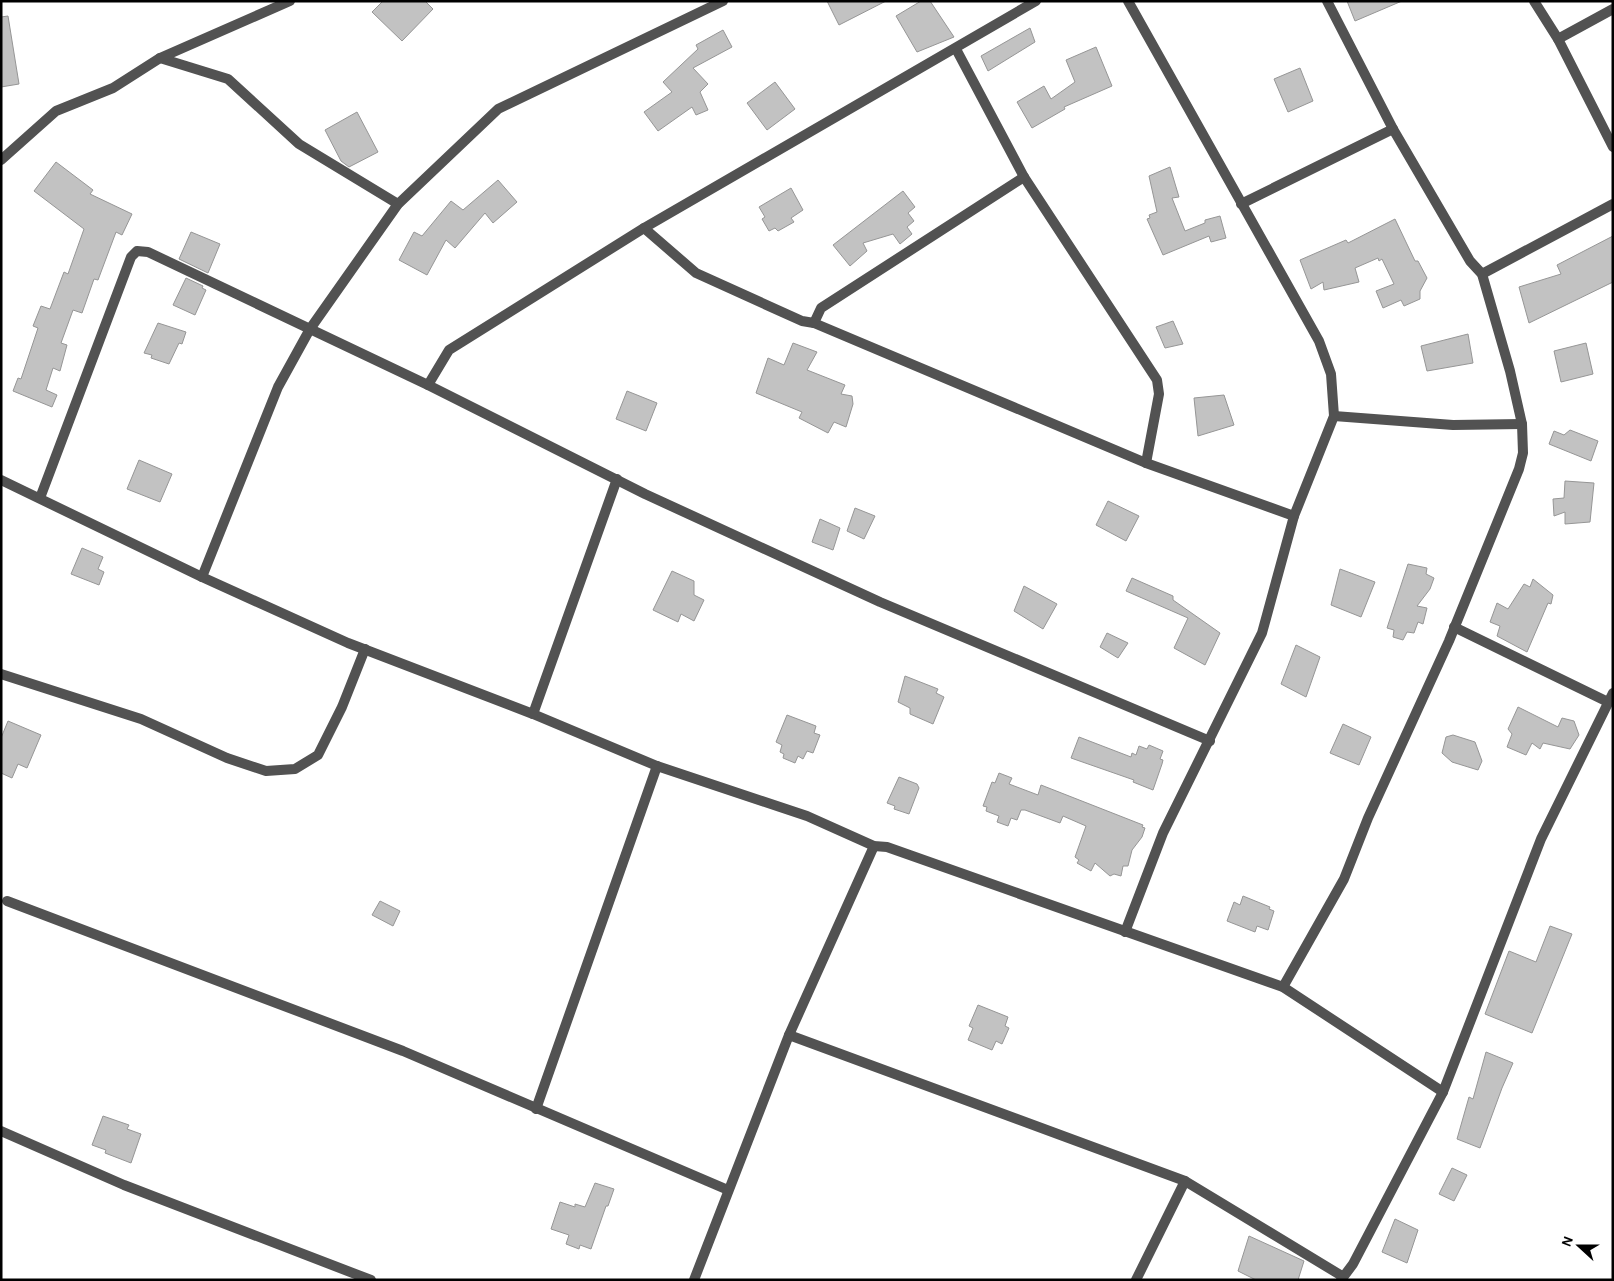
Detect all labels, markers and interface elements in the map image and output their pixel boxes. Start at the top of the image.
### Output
north arrow [1554,1221,1604,1271]
text: N [1558,1234,1577,1249]

